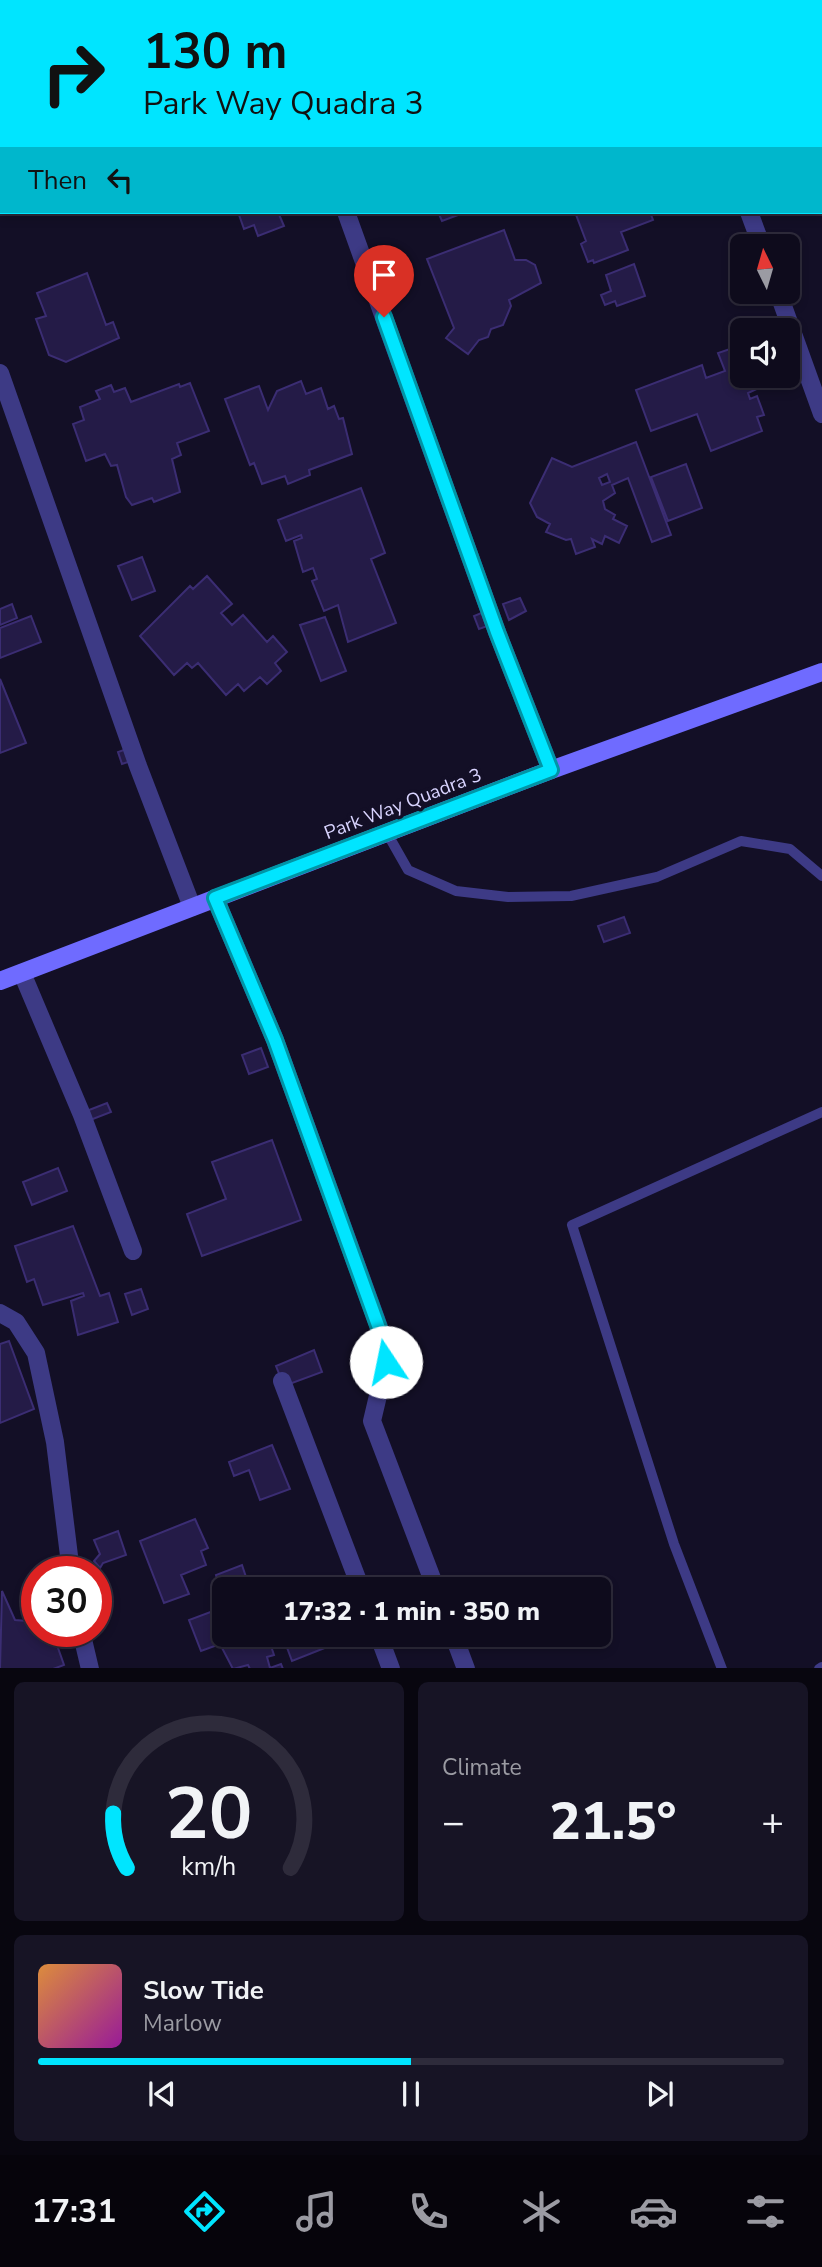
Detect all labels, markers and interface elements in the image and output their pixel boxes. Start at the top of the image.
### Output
text: 130 m [143,18,287,85]
icon: right [28,28,119,119]
text: Park Way Quadra 3 [143,82,424,125]
icon: left [101,161,139,199]
text: Then [28,163,87,198]
north arrow [730,234,800,304]
map controls [730,234,800,388]
pin [354,245,414,317]
icon: arrive [365,256,403,294]
button: sound [730,318,800,388]
street label: Park Way Quadra 3 [321,762,485,846]
position arrow [349,1325,423,1399]
speed limit sign: 30 [21,1556,112,1647]
text: 17:32 · 1 min · 350 m [283,1594,540,1629]
text: Climate [442,1752,522,1783]
text: 20 [165,1764,253,1864]
text: 21.5° [549,1786,677,1857]
text: − [442,1797,465,1848]
text: + [761,1797,784,1848]
text: km/h [181,1849,237,1883]
text: Slow Tide [143,1973,264,2008]
text: Marlow [143,2008,222,2039]
icon: previous [143,2075,181,2113]
icon: pause [392,2075,430,2113]
icon: next [641,2075,679,2113]
icon: directions [180,2187,229,2236]
icon: music [292,2187,341,2236]
icon: phone [404,2187,453,2236]
icon: climate [517,2187,566,2236]
icon: car [629,2187,678,2236]
icon: filters [741,2187,790,2236]
text: 17:31 [32,2190,116,2233]

